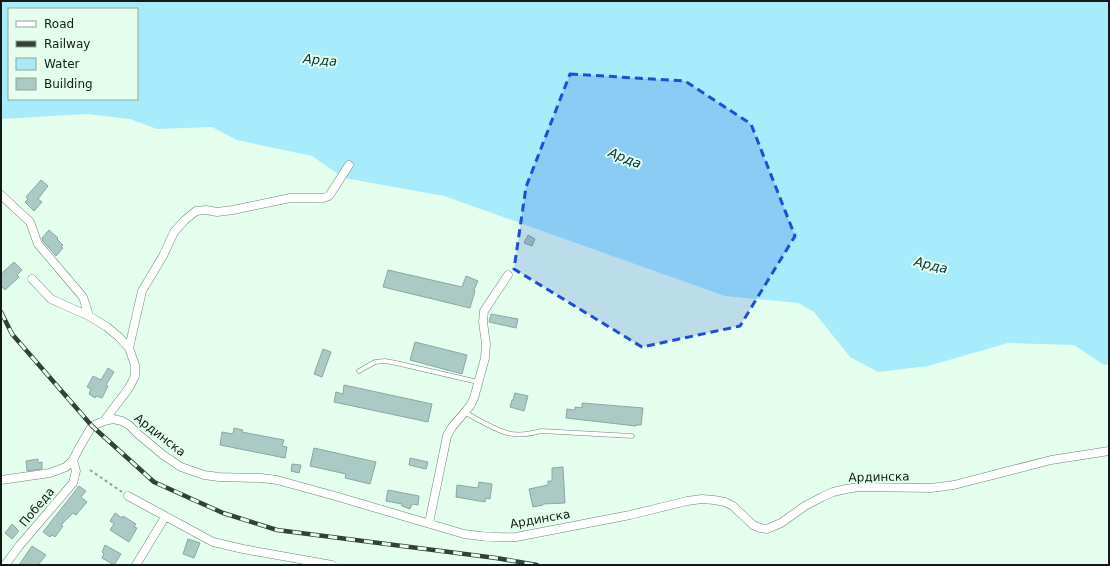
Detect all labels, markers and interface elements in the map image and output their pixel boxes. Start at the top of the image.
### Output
legend [8,8,138,100]
text: Road [44,17,74,31]
text: Railway [44,37,90,51]
water label: Арда [301,51,338,69]
text: Water [44,57,80,71]
text: Building [44,77,93,91]
water label: Арда [605,144,644,171]
water label: Арда [912,254,949,276]
street label: Ардинска [132,411,188,459]
street label: Ардинска [848,469,910,485]
street label: Победа [17,485,57,529]
street label: Ардинска [509,507,571,531]

